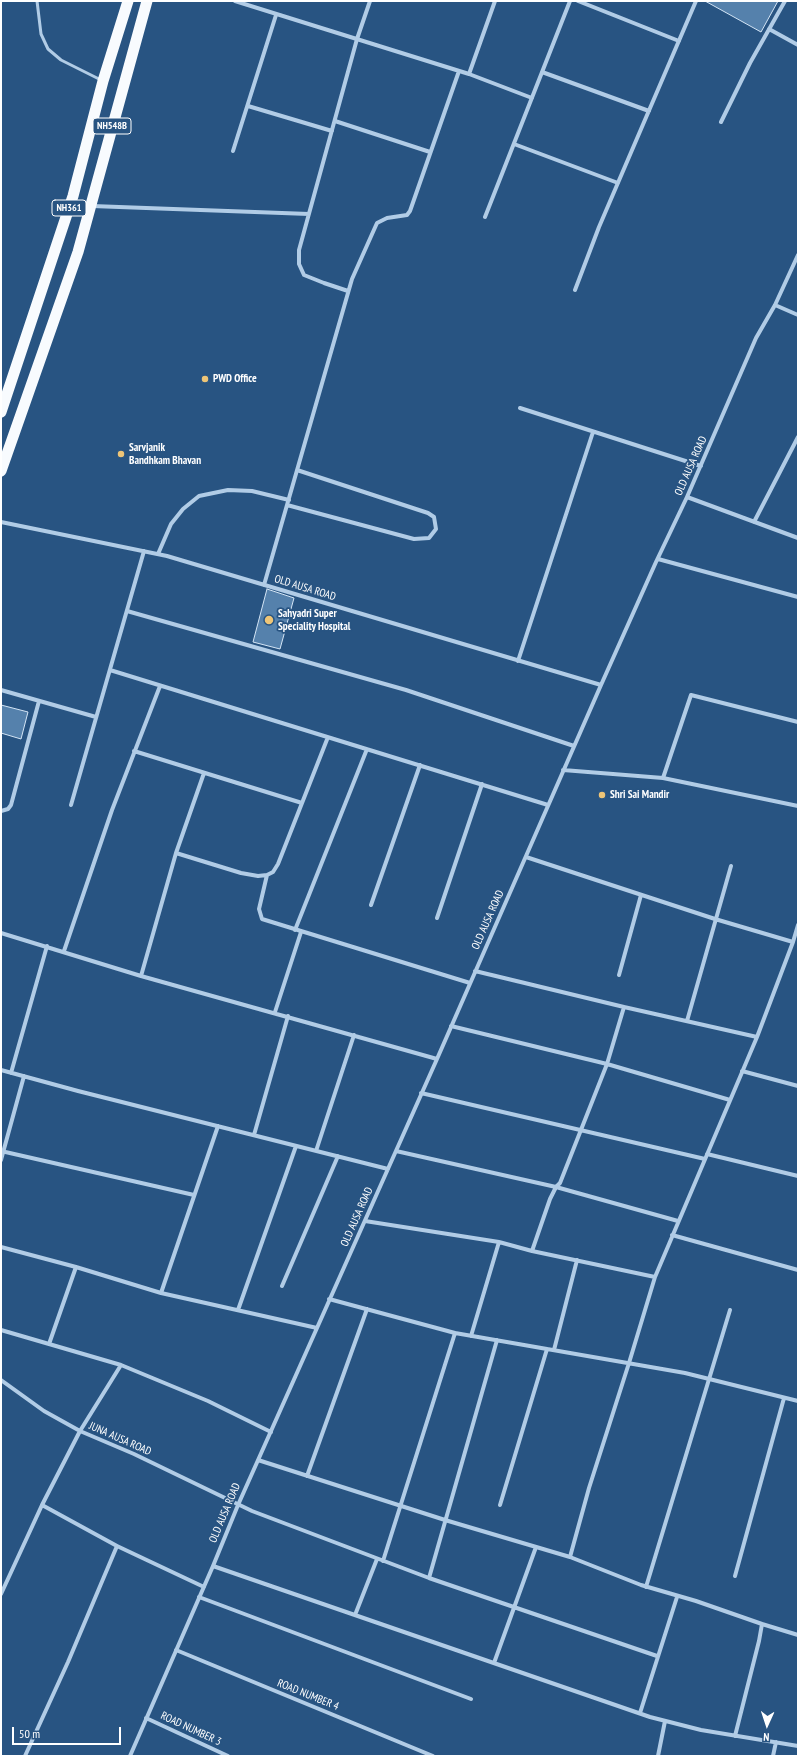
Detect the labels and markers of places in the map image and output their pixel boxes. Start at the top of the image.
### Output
place label: PWD Office [213,372,257,386]
marker: PWD Office [200,374,210,384]
place label: Sarvjanik Bandhkam Bhavan [129,441,201,467]
marker: Sarvjanik Bandhkam Bhavan [116,449,126,459]
place label: Sahyadri Super Speciality Hospital [278,607,351,633]
marker: Sahyadri Super Speciality Hospital [263,614,275,626]
place label: Shri Sai Mandir [610,788,669,802]
marker: Shri Sai Mandir [597,790,607,800]

